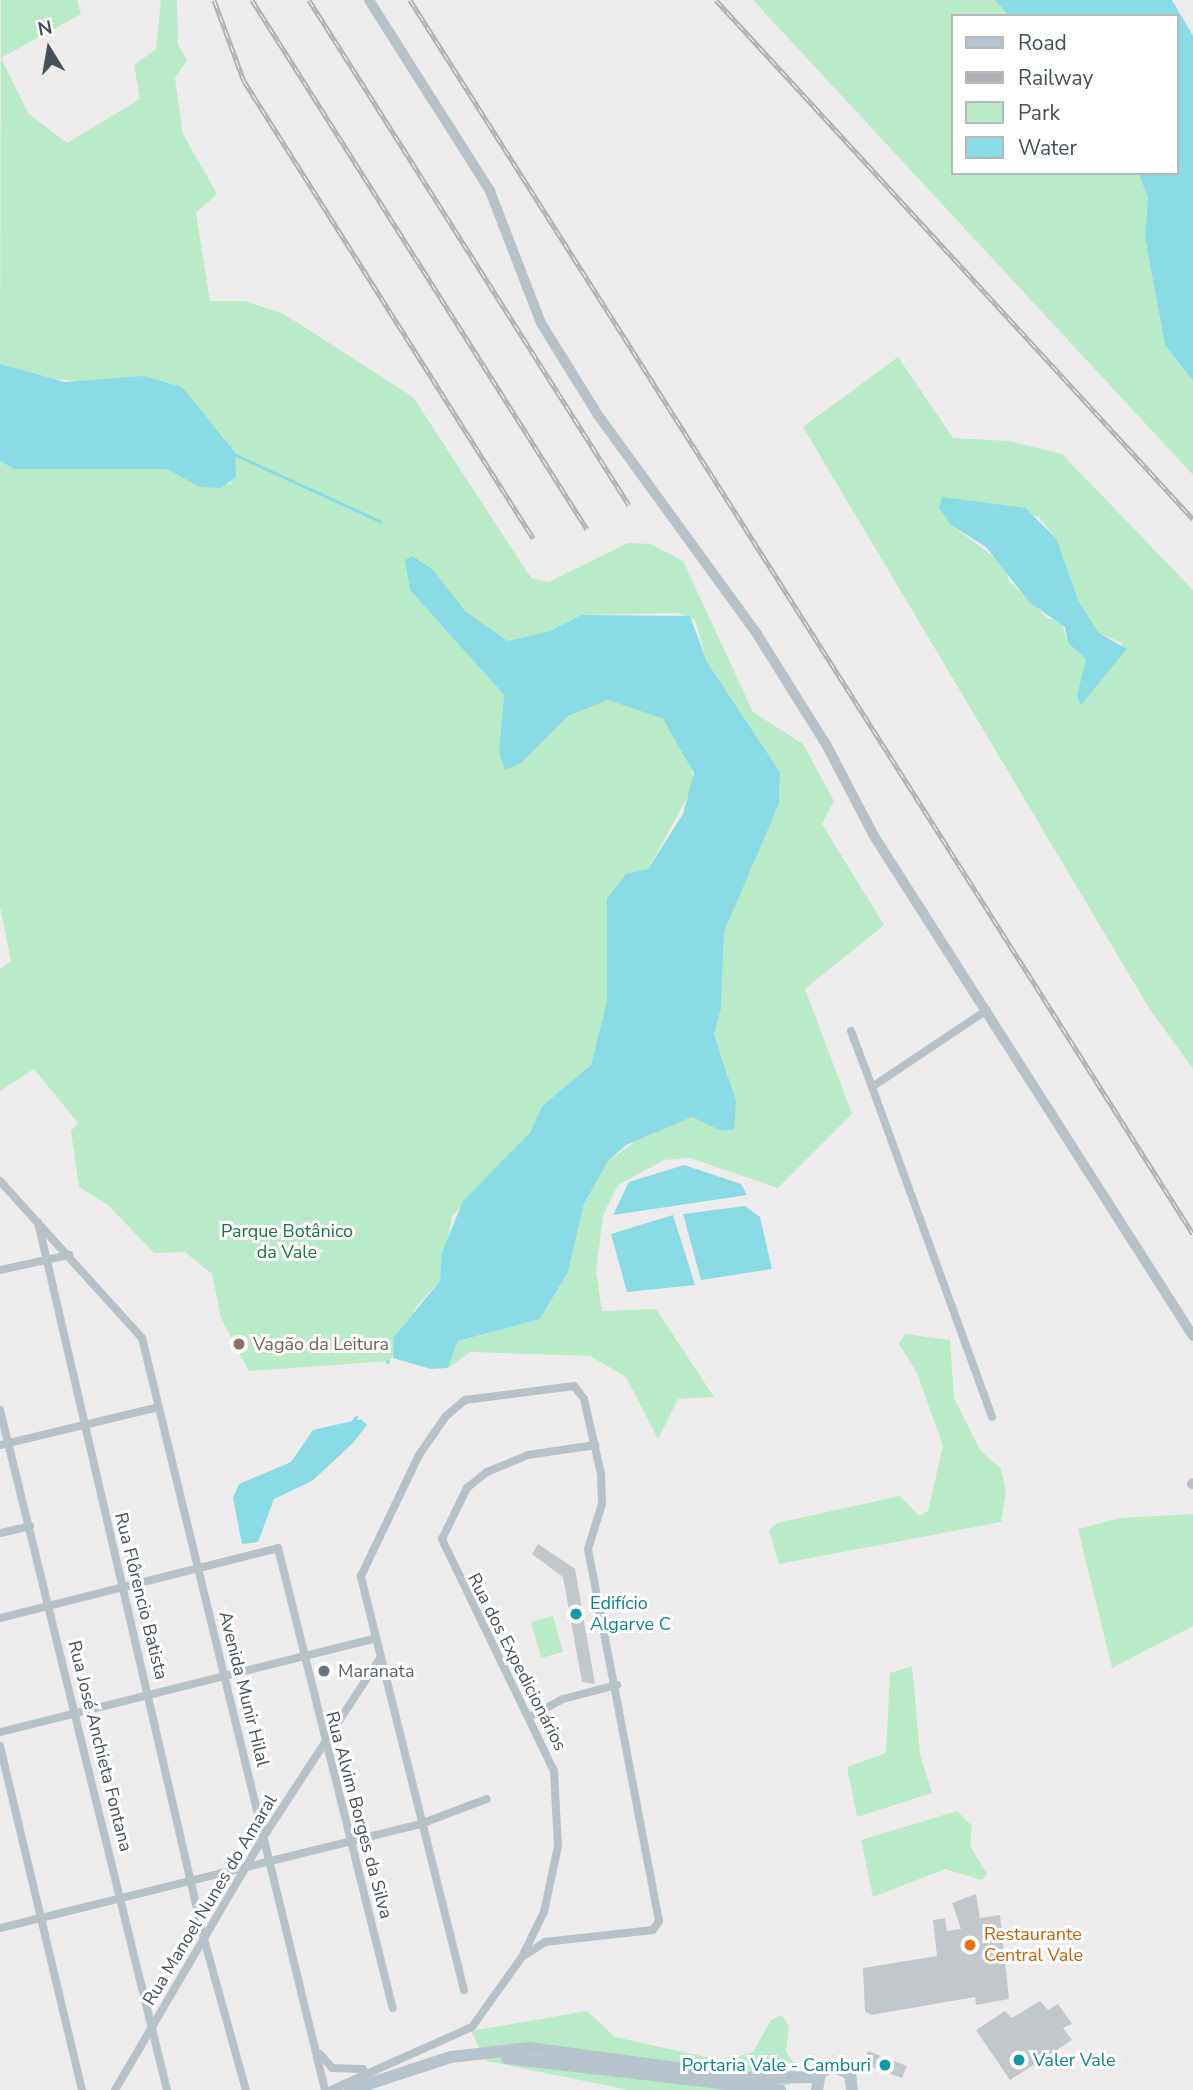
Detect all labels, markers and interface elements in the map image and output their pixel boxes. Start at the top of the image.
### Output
north arrow [14,14,84,84]
text: N [36,14,54,43]
legend [951,14,1179,175]
text: Road [1018,29,1067,57]
text: Railway [1018,64,1093,92]
text: Park [1018,99,1060,127]
text: Water [1018,134,1077,162]
park label: Parque Botânico da Vale [221,1221,353,1264]
place label: Vagão da Leitura [253,1333,389,1355]
marker: Vagão da Leitura [231,1336,247,1352]
street label: Rua Flôrencio Batista [110,1510,172,1682]
street label: Rua dos Expedicionários [463,1570,571,1754]
place label: Edifício Algarve C [590,1593,671,1636]
marker: Edifício Algarve C [568,1606,584,1622]
street label: Avenida Munir Hilal [214,1609,274,1769]
street label: Rua José Anchieta Fontana [63,1638,137,1854]
place label: Maranata [338,1660,414,1682]
marker: Maranata [316,1663,332,1679]
street label: Rua Alvim Borges da Silva [321,1709,397,1921]
street label: Rua Manoel Nunes do Amaral [138,1791,282,2009]
place label: Restaurante Central Vale [984,1924,1083,1966]
marker: Restaurante Central Vale [962,1937,978,1953]
place label: Valer Vale [1033,2049,1116,2071]
marker: Valer Vale [1011,2052,1027,2068]
place label: Portaria Vale - Camburi [682,2054,871,2076]
marker: Portaria Vale - Camburi [877,2057,893,2073]

